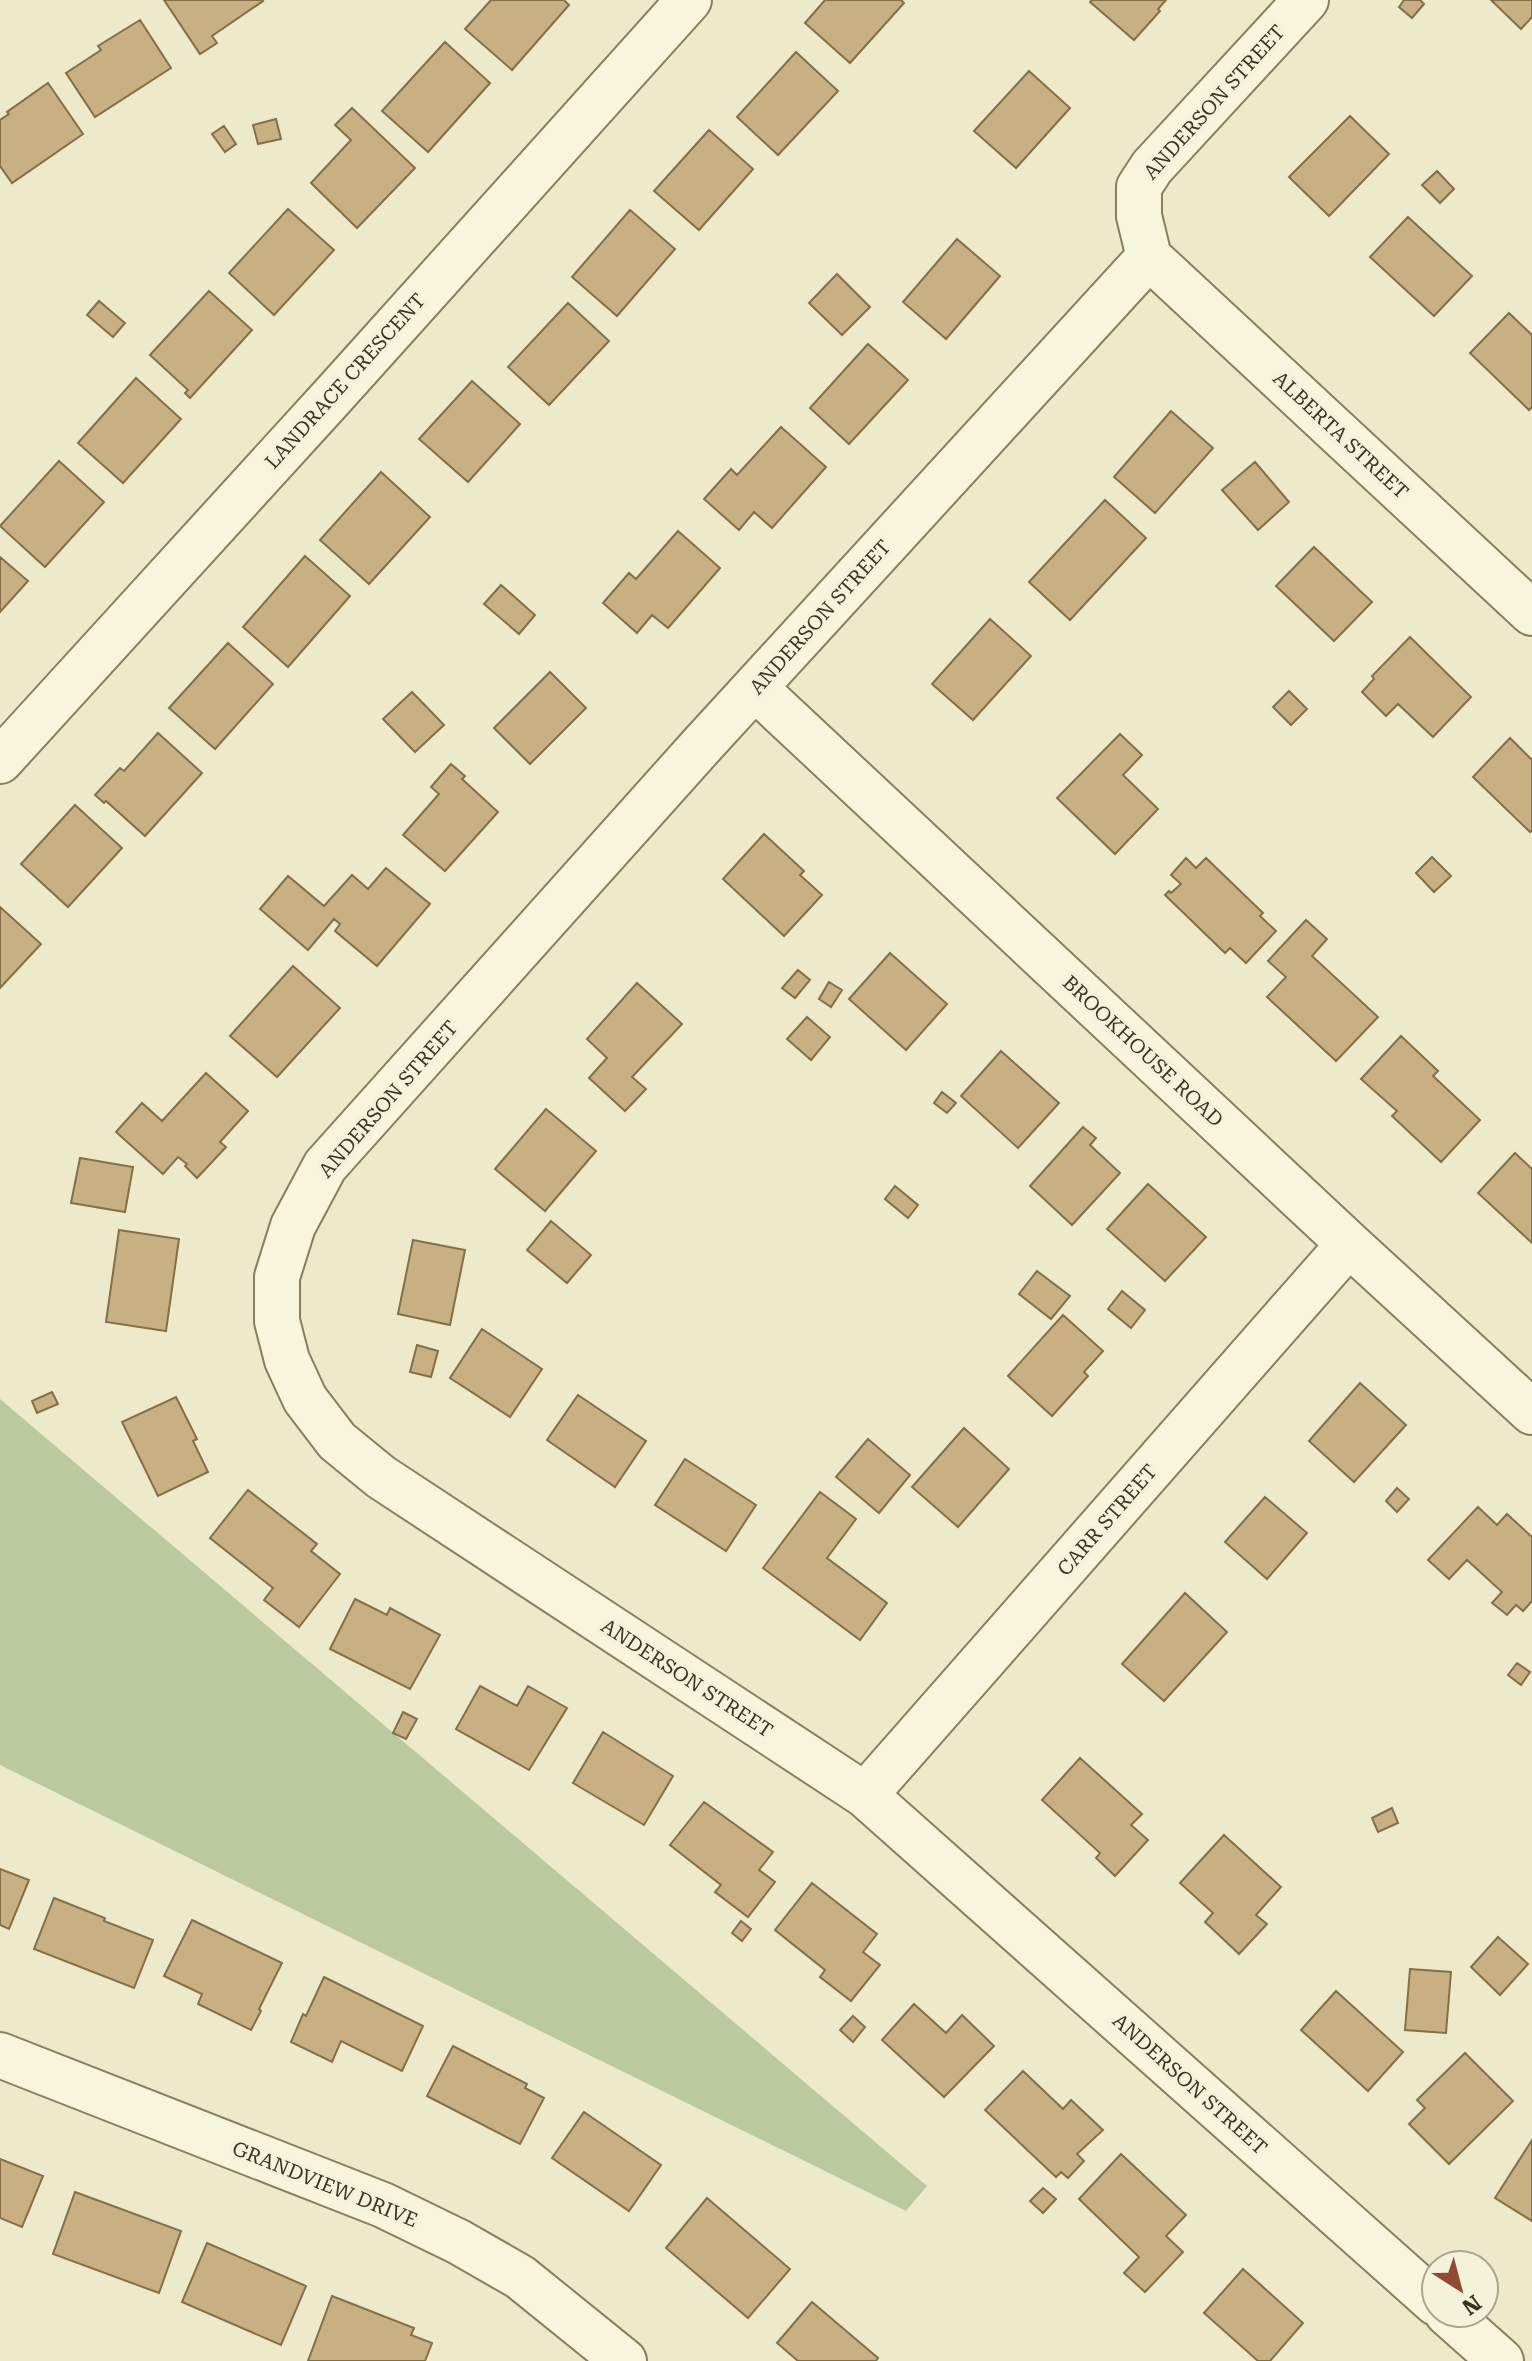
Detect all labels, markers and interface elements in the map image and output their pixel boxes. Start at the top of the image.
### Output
street label: ANDERSON STREET [1138,20,1290,184]
street label: LANDRACE CRESCENT [260,288,430,474]
street label: ALBERTA STREET [1268,366,1414,504]
street label: ANDERSON STREET [744,535,896,699]
street label: BROOKHOUSE ROAD [1058,970,1228,1132]
street label: ANDERSON STREET [313,1016,463,1182]
street label: CARR STREET [1052,1460,1162,1580]
street label: ANDERSON STREET [597,1614,777,1742]
street label: ANDERSON STREET [1108,2008,1272,2160]
street label: GRANDVIEW DRIVE [229,2136,421,2232]
north arrow [1420,2249,1500,2329]
text: N [1457,2290,1486,2320]

